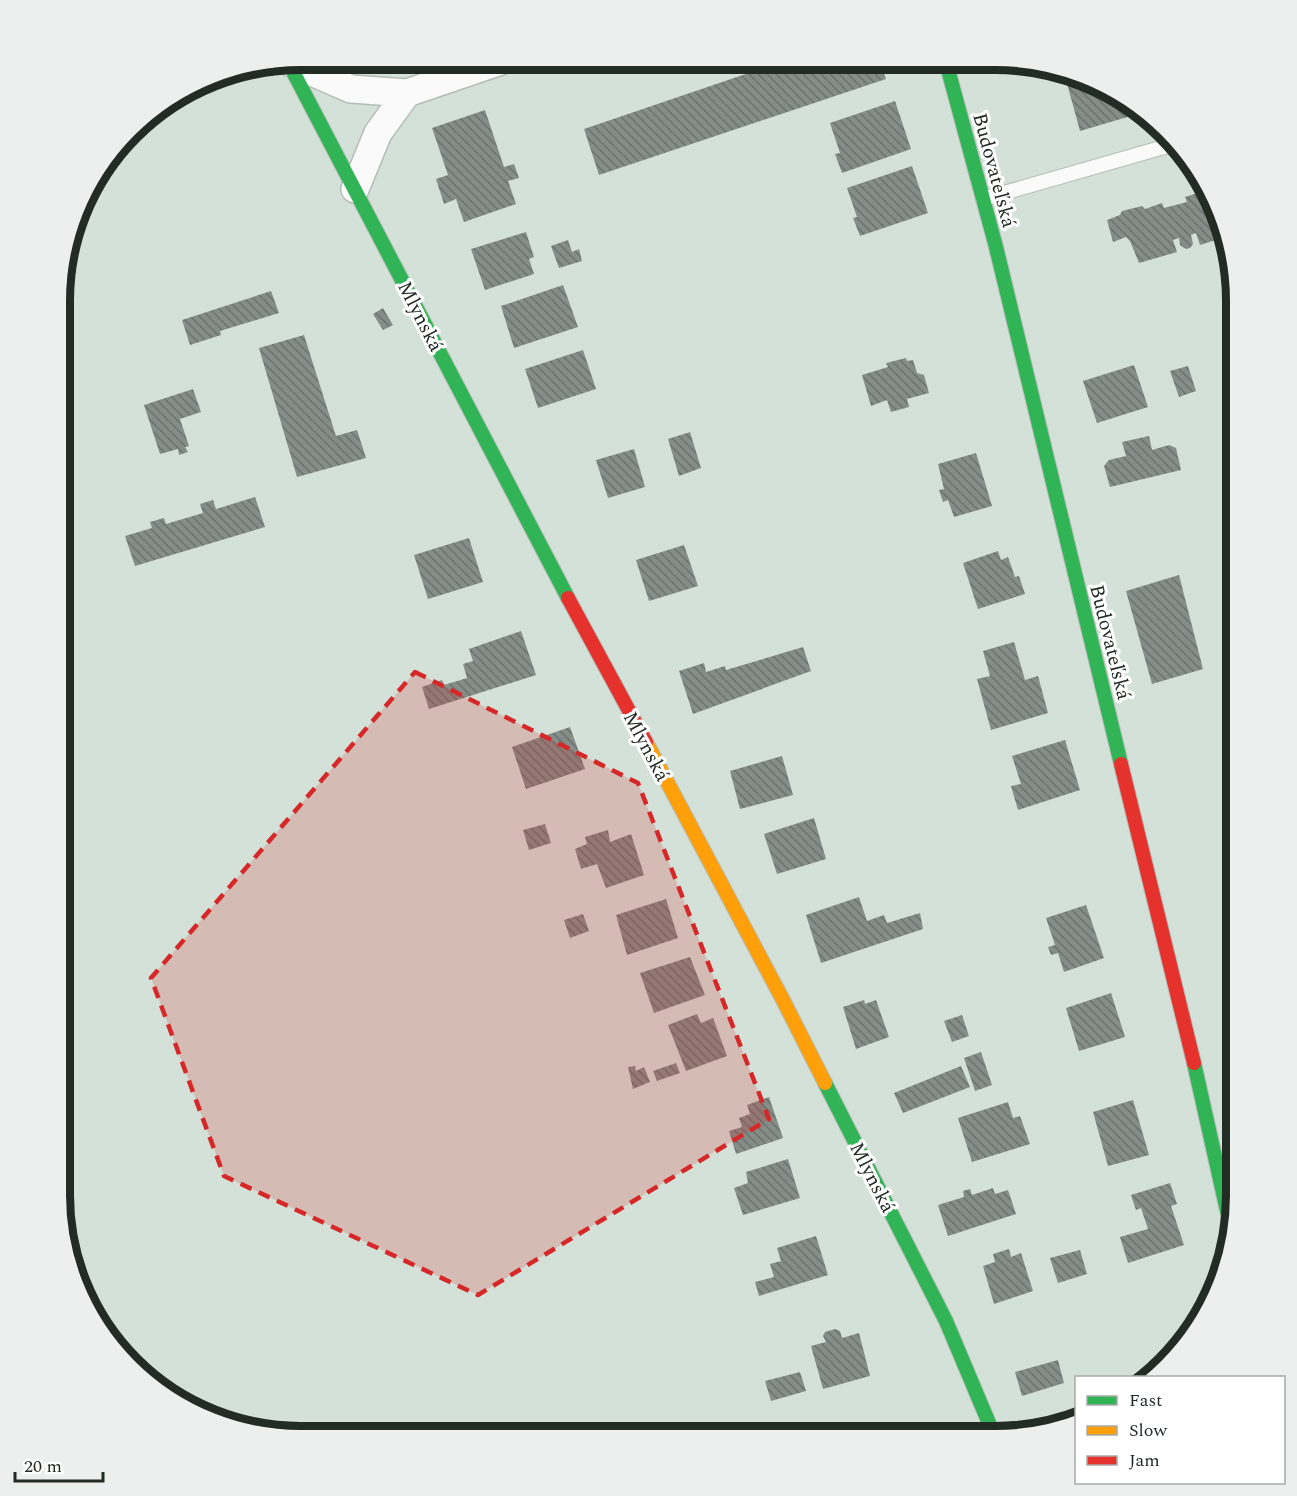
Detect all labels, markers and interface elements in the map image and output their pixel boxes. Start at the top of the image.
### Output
street label: Budovateľská [964,110,1024,231]
street label: Mlynská [390,276,451,357]
street label: Budovateľská [1081,582,1139,703]
street label: Mlynská [615,706,677,787]
street label: Mlynská [842,1137,903,1218]
legend [1075,1376,1285,1484]
text: Fast [1129,1387,1162,1414]
text: Slow [1129,1417,1168,1444]
scale bar [15,1445,104,1483]
text: Jam [1129,1447,1160,1474]
text: 20 m [24,1453,62,1480]

